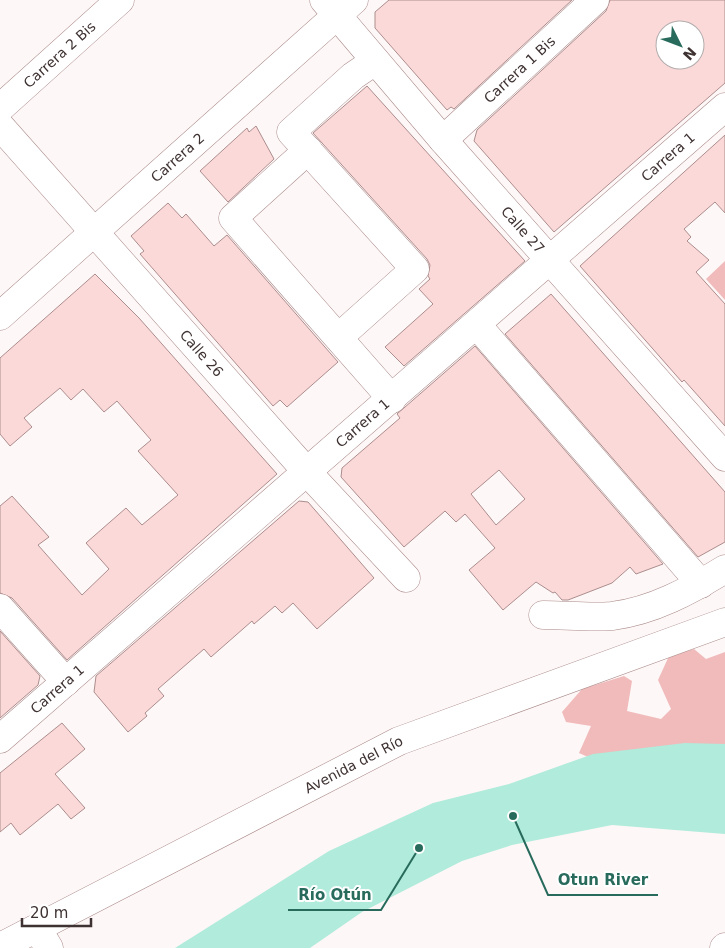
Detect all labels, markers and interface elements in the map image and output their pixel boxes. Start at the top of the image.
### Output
street label: Carrera 2 Bis [20,18,99,91]
north arrow [655,20,705,70]
street label: Carrera 1 Bis [481,33,558,106]
text: N [680,44,700,63]
street label: Carrera 1 [638,129,698,184]
street label: Carrera 2 [148,130,207,185]
street label: Calle 27 [498,203,548,256]
street label: Calle 26 [177,327,227,380]
street label: Carrera 1 [333,395,393,451]
street label: Carrera 1 [27,661,87,717]
street label: Avenida del Río [302,732,406,796]
callout: Otun River [548,865,658,895]
text: Otun River [558,871,649,889]
callout: Río Otún [288,880,381,910]
text: Río Otún [298,886,372,904]
scale bar [22,896,91,928]
text: 20 m [30,904,68,922]

